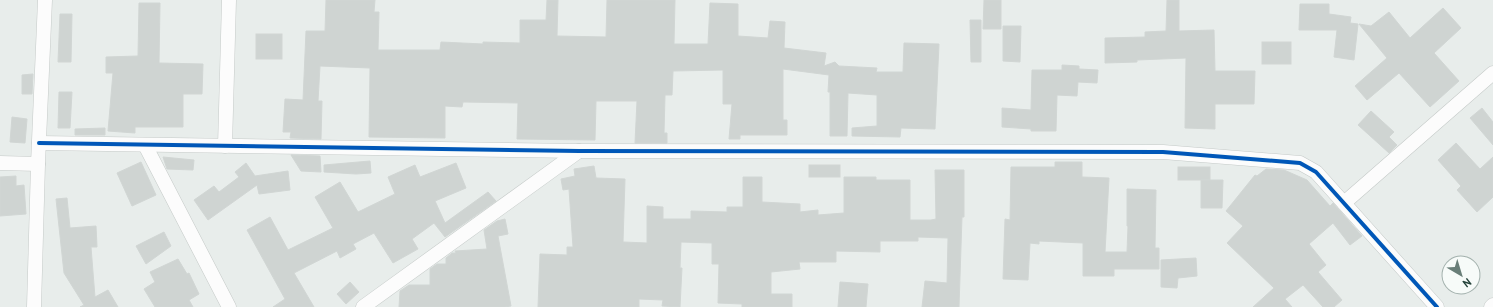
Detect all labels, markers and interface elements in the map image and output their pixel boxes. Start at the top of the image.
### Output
north arrow [1441,255,1481,295]
text: N [1460,275,1474,291]

